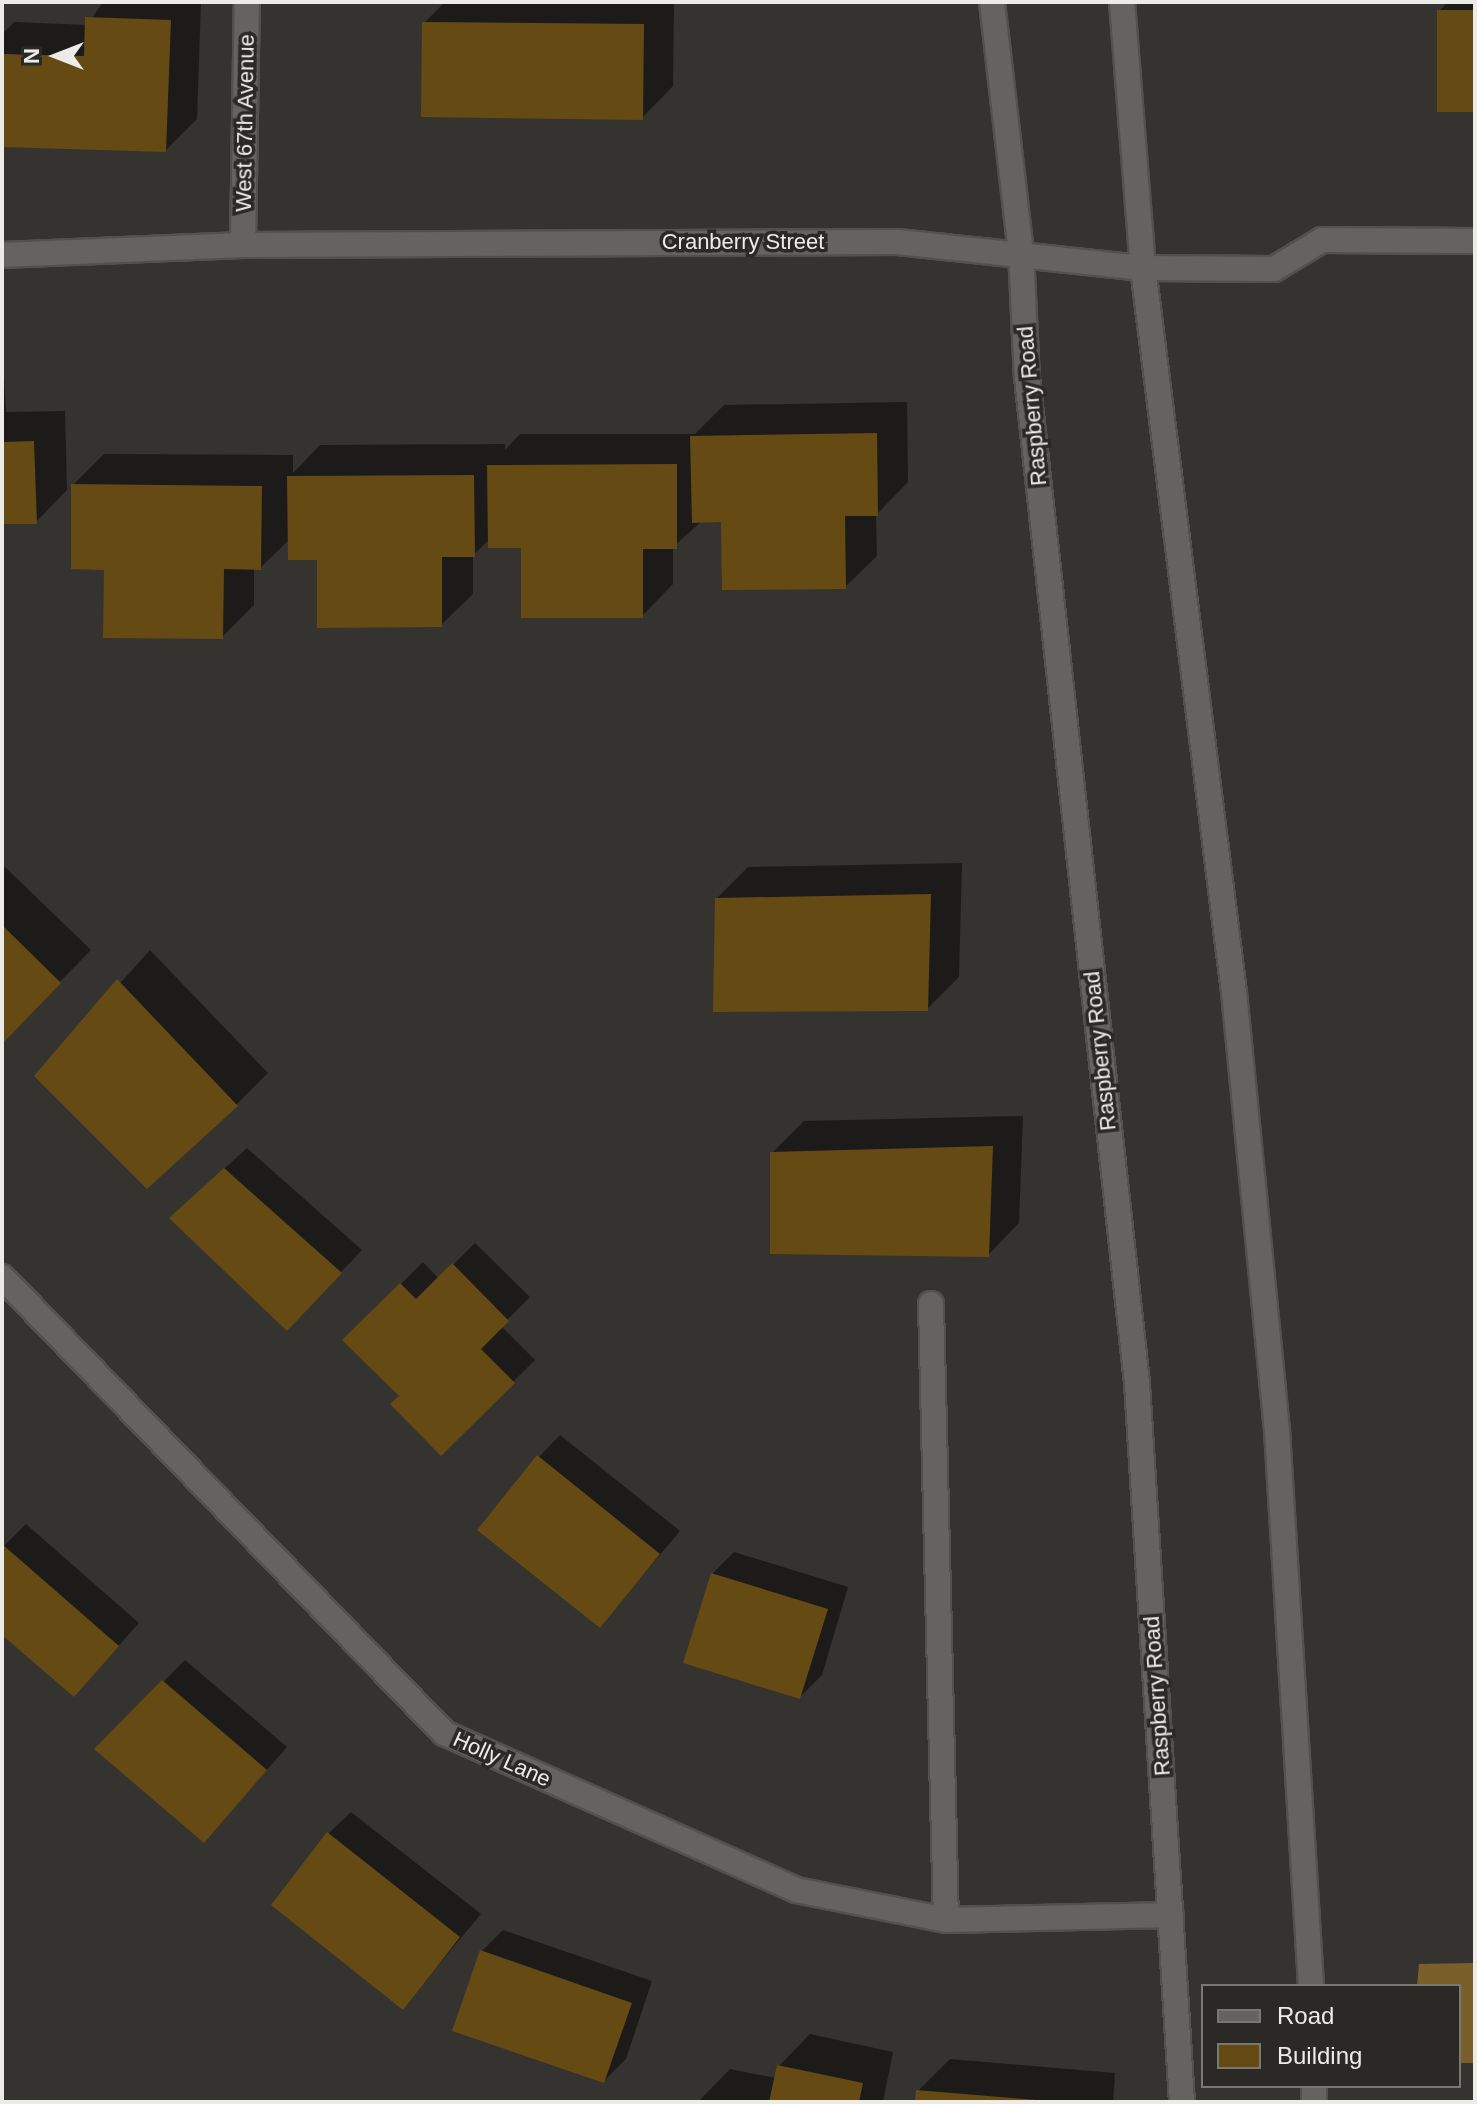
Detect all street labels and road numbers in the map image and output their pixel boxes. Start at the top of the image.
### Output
street label: West 67th Avenue [230,33,260,213]
street label: Cranberry Street [662,229,824,255]
street label: Raspberry Road [1012,325,1052,487]
street label: Raspberry Road [1079,970,1121,1132]
street label: Raspberry Road [1138,1615,1176,1777]
street label: Holly Lane [449,1726,555,1792]

